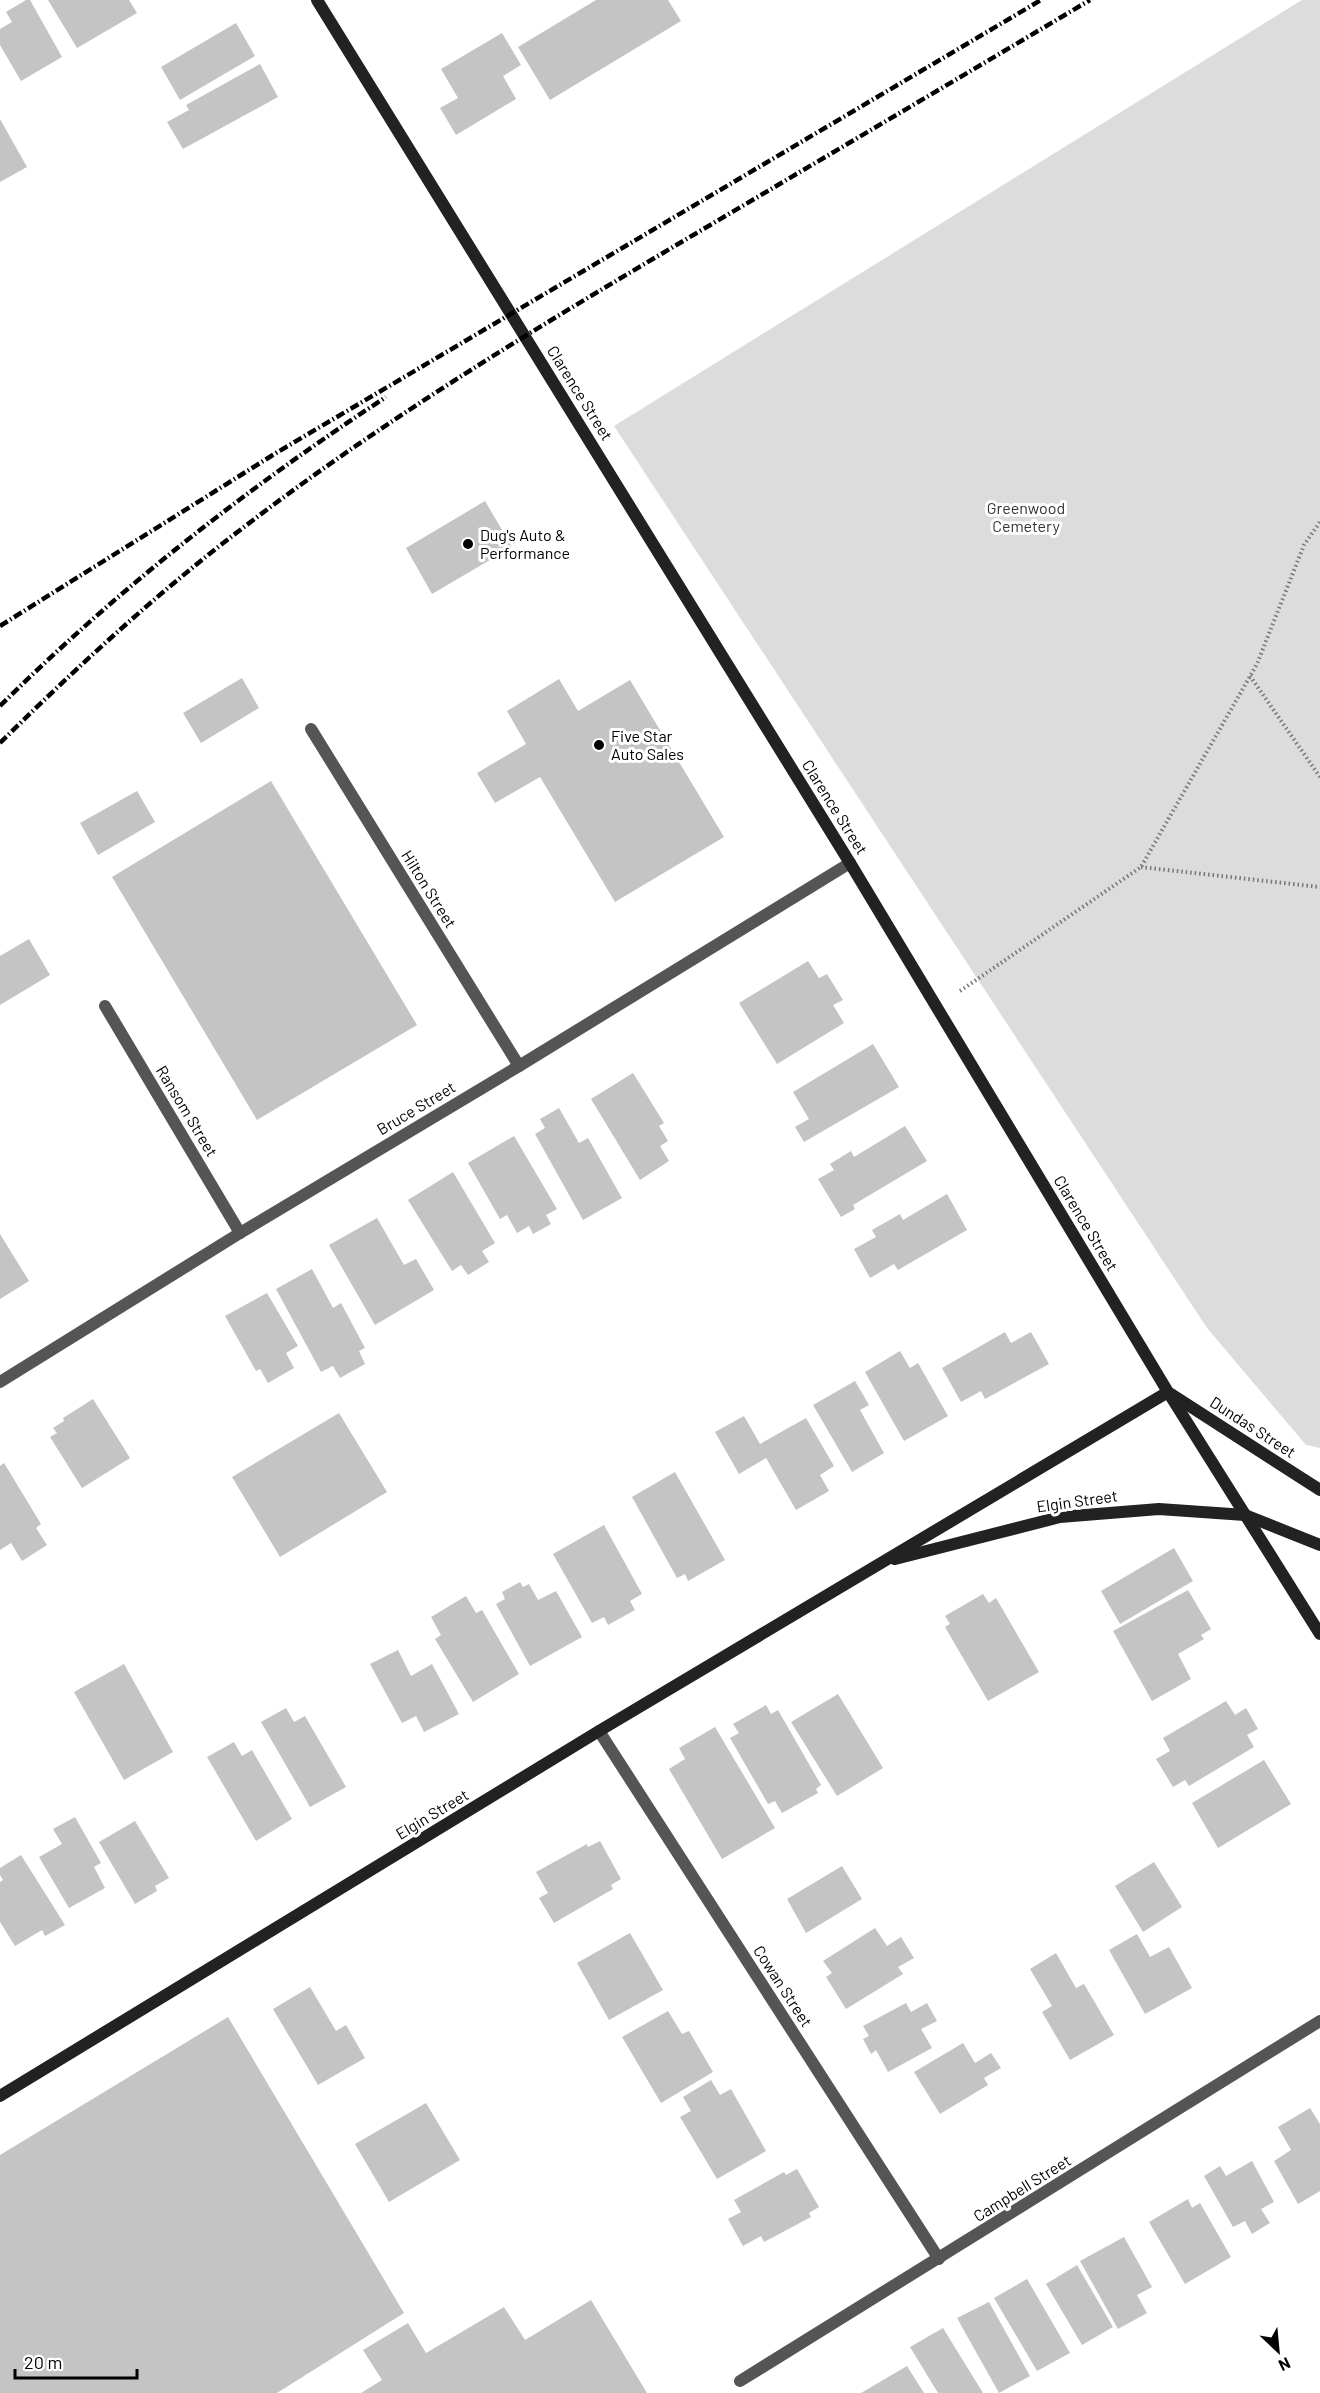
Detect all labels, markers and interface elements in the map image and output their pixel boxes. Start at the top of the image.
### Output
street label: Clarence Street [544,342,617,444]
park label: Greenwood Cemetery [987,498,1065,535]
place label: Dug's Auto & Performance [480,525,570,562]
marker: Dug's Auto & Performance [461,537,475,551]
place label: Five Star Auto Sales [611,726,684,763]
marker: Five Star Auto Sales [592,738,606,752]
street label: Clarence Street [799,756,872,858]
street label: Hilton Street [398,846,461,931]
street label: Ransom Street [153,1062,222,1160]
street label: Bruce Street [373,1077,458,1138]
street label: Clarence Street [1050,1172,1122,1274]
street label: Dundas Street [1207,1392,1300,1461]
street label: Elgin Street [1035,1485,1119,1516]
street label: Elgin Street [392,1784,472,1843]
street label: Cowan Street [750,1941,817,2030]
street label: Campbell Street [970,2150,1074,2225]
north arrow [1248,2321,1308,2381]
scale bar [15,2342,136,2380]
text: 20 m [24,2351,62,2373]
text: N [1276,2354,1294,2376]

